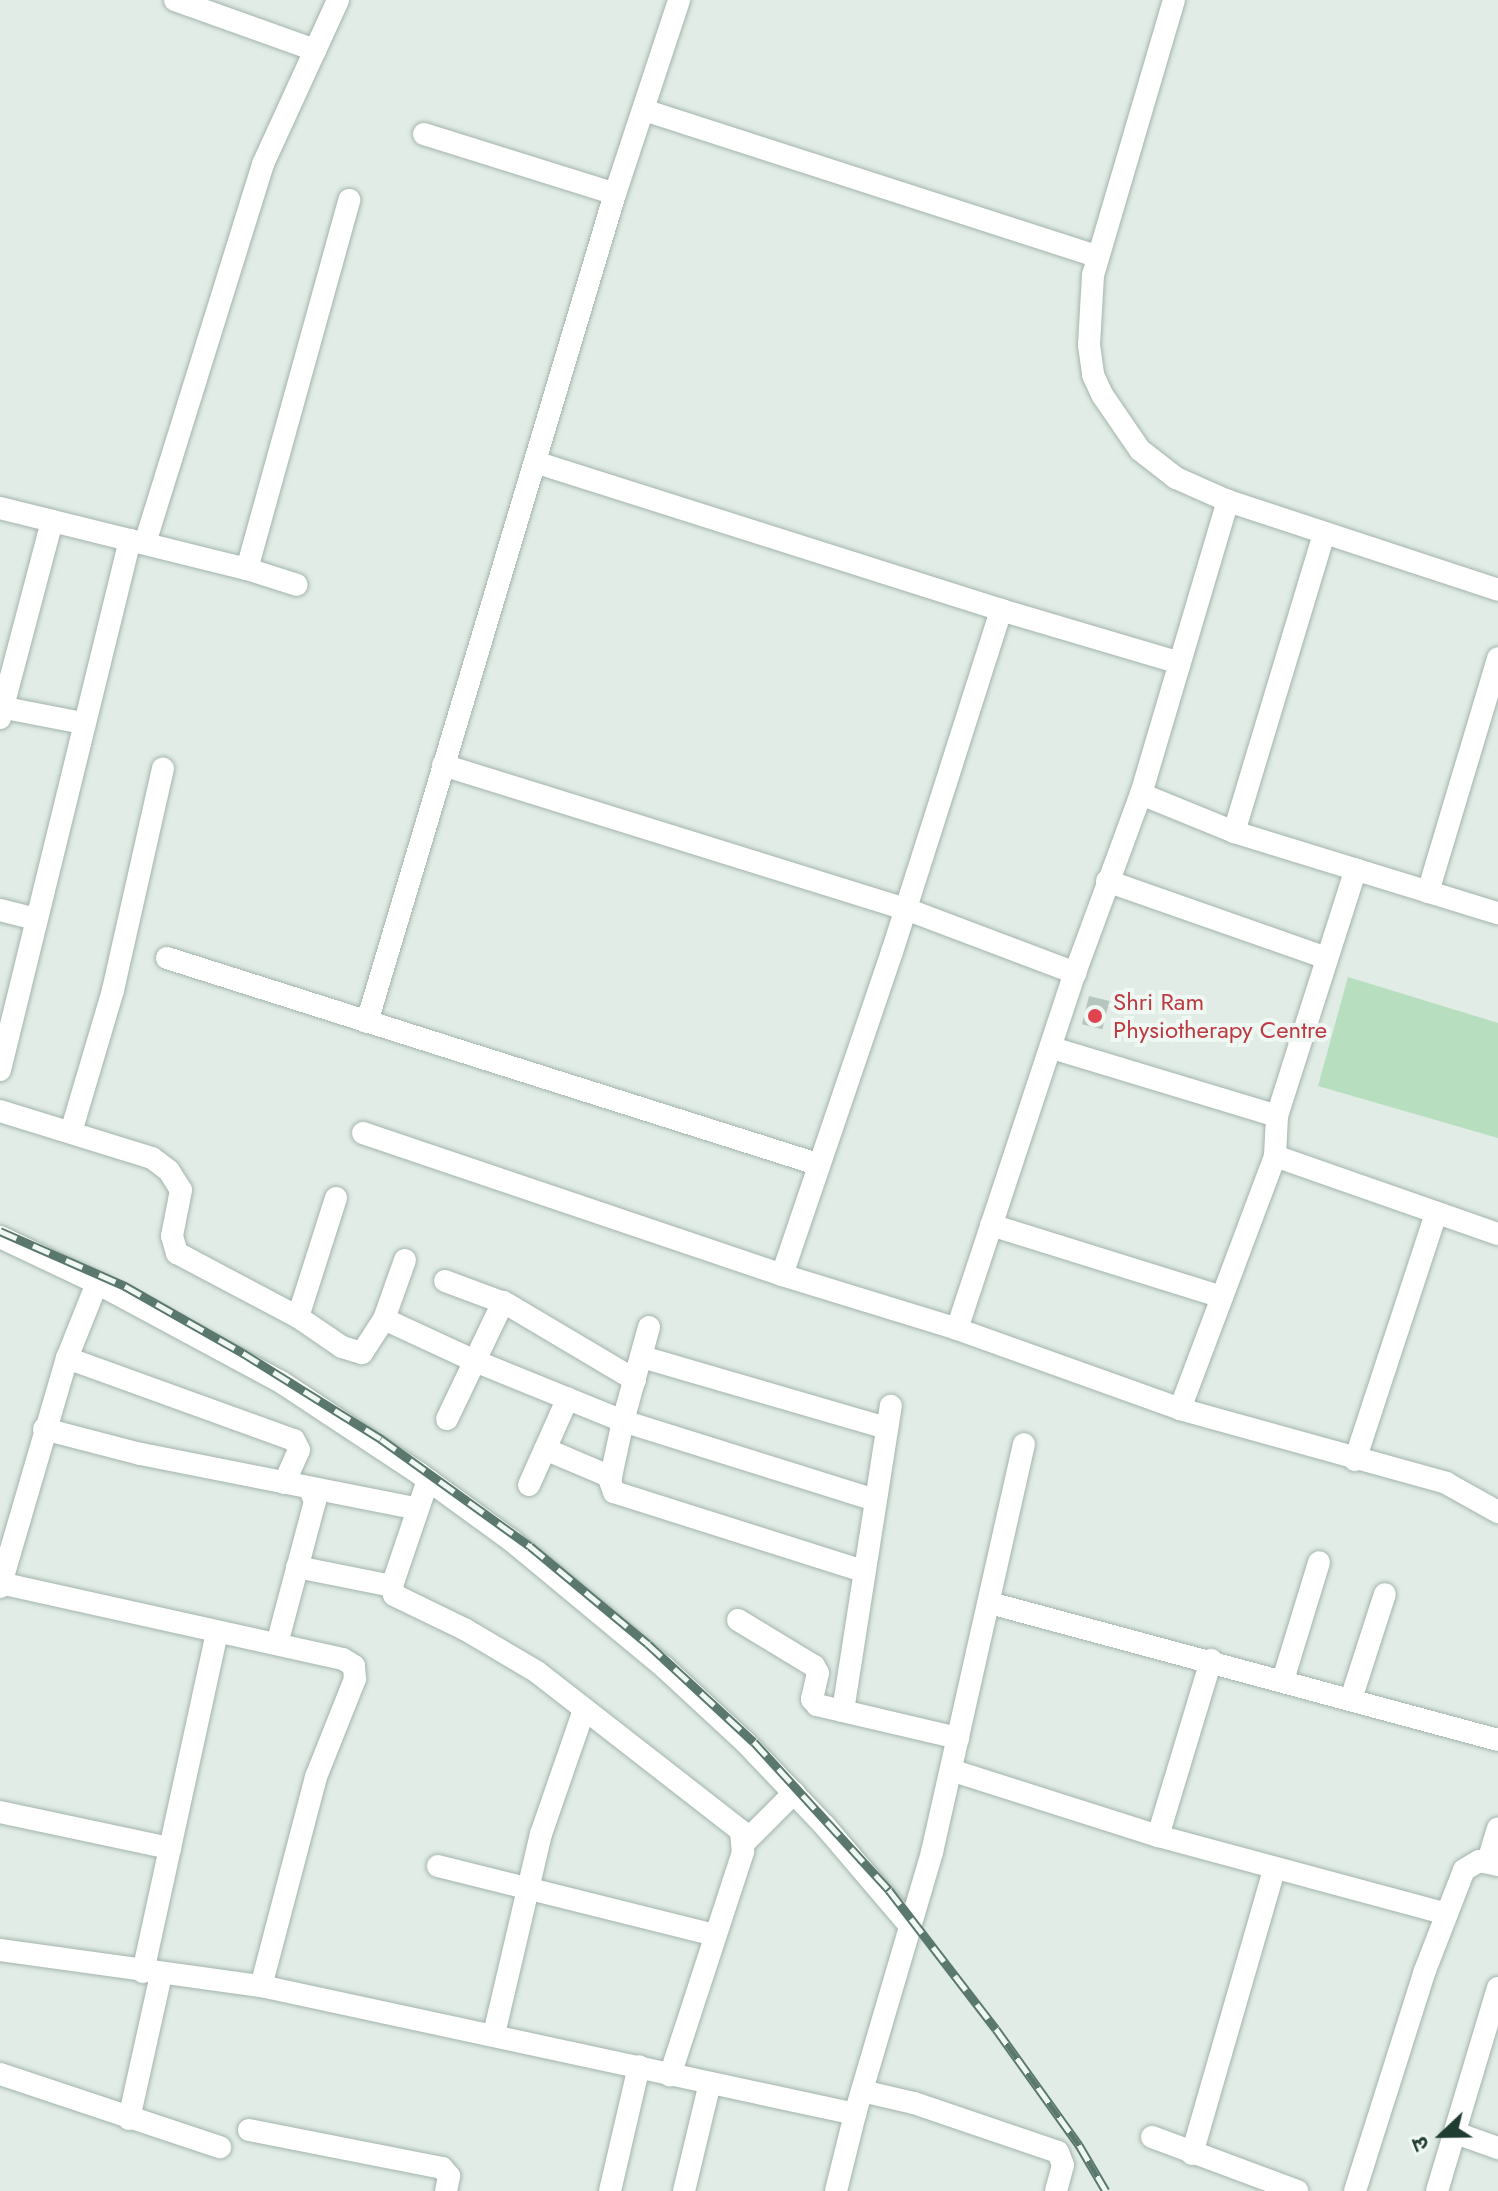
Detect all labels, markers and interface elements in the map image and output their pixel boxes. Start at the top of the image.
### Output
place label: Shri Ram Physiotherapy Centre [1113,988,1327,1044]
marker: Shri Ram Physiotherapy Centre [1084,1005,1106,1027]
north arrow [1402,2095,1482,2175]
text: उ [1403,2132,1437,2156]

